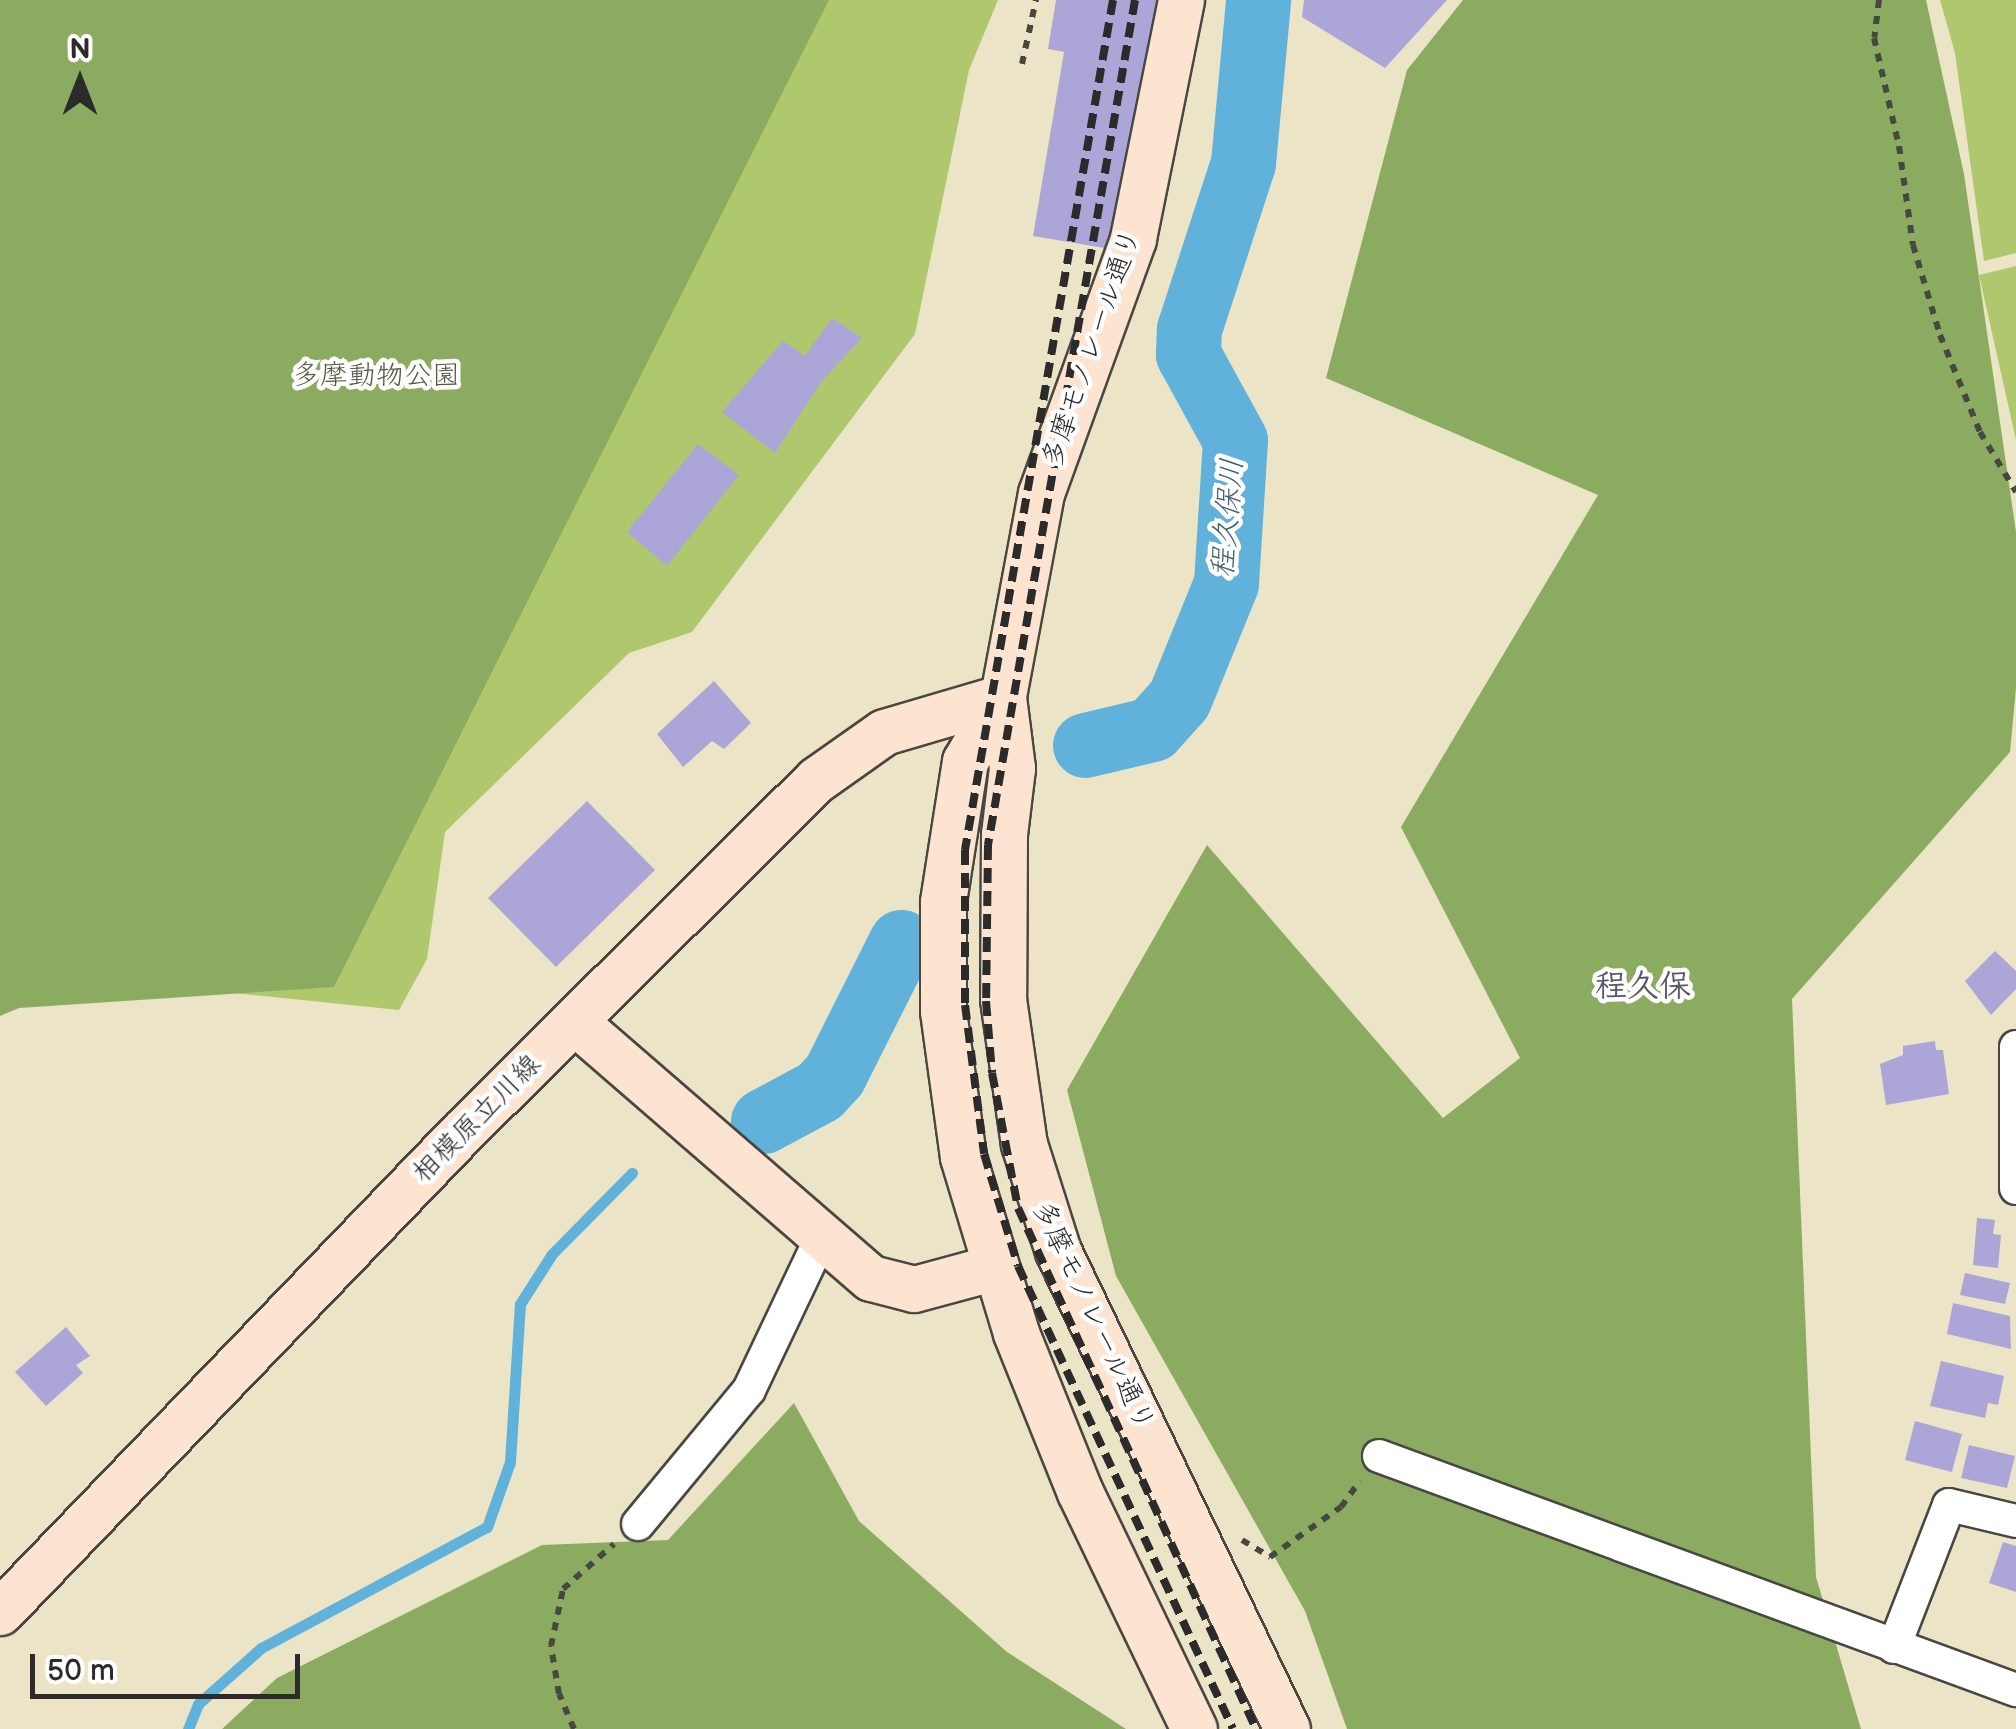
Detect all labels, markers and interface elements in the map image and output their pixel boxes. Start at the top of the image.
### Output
north arrow [30,30,130,130]
text: N [69,33,91,66]
street label: 多摩モノレール通り [1035,223,1149,473]
park label: 多摩動物公園 [292,359,460,393]
water label: 程久保川 [1205,457,1251,579]
district label: 程久保 [1595,968,1691,1006]
street label: 相模原立川線 [406,1048,548,1190]
street label: 多摩モノレール通り [1024,1194,1162,1438]
scale bar [35,1634,305,1696]
text: 50 m [47,1653,115,1689]

